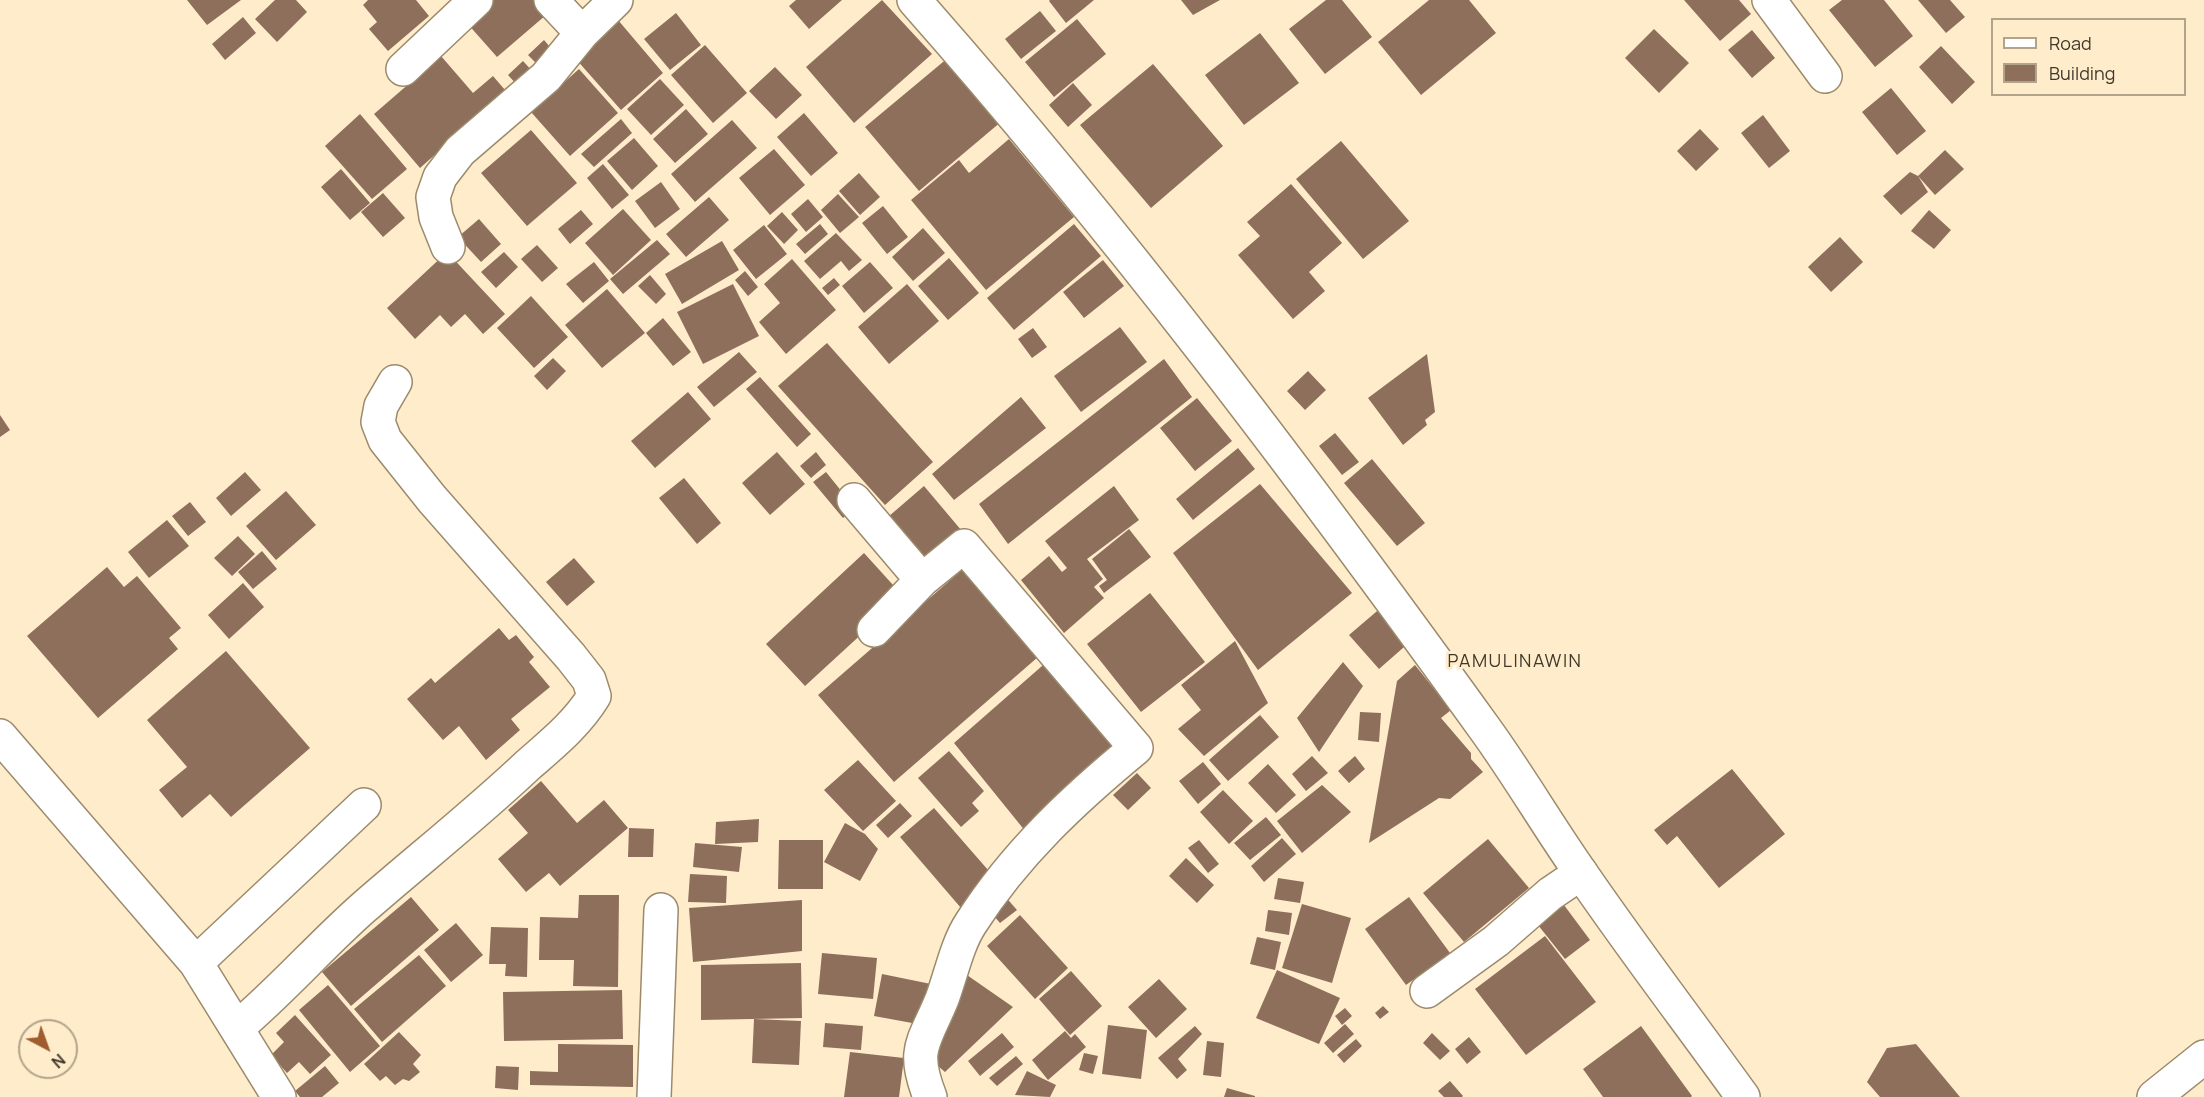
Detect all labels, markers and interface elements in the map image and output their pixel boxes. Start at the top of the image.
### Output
legend [1991,18,2186,96]
text: Road [2049,31,2092,55]
text: Building [2049,61,2115,85]
district label: PAMULINAWIN [1448,651,1582,673]
north arrow [18,1019,78,1079]
text: N [47,1049,70,1073]

